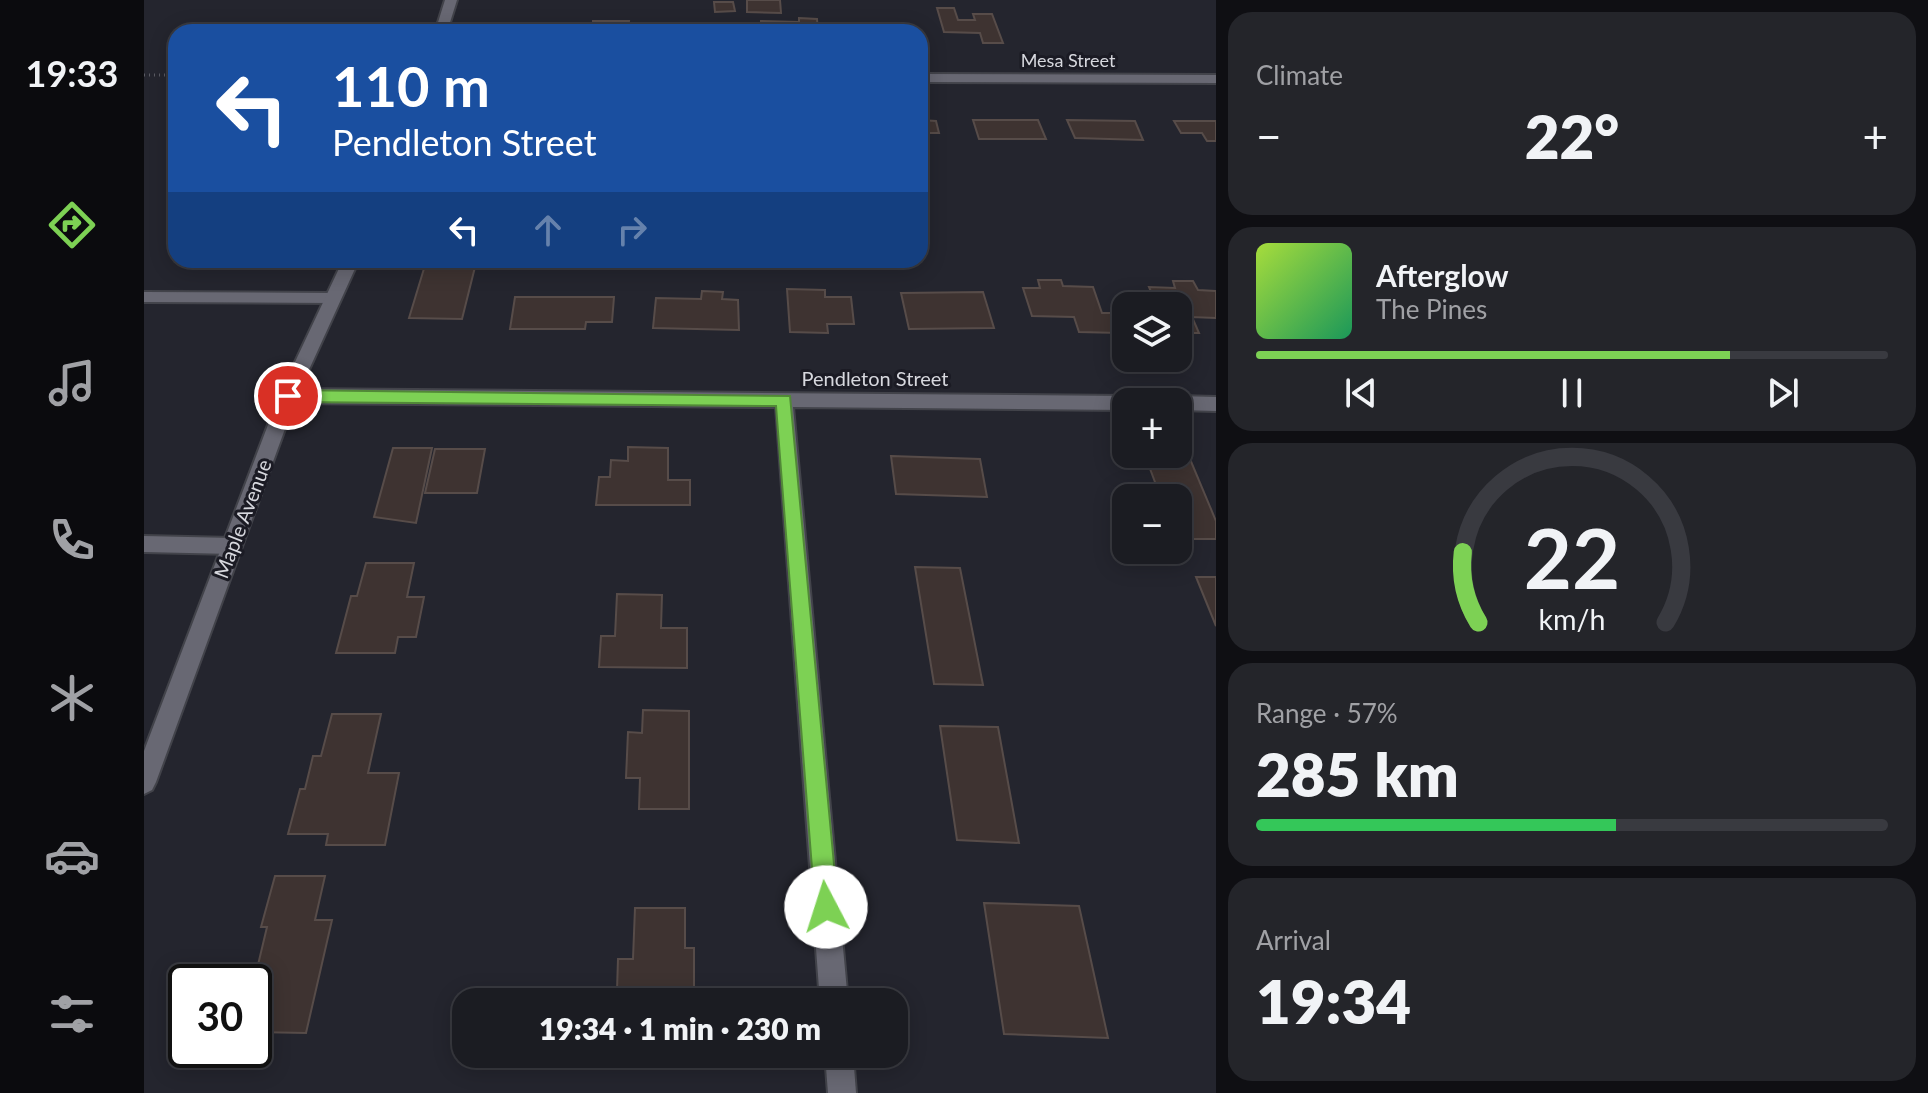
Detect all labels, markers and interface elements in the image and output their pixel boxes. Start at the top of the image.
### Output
street label: Mesa Street [1021,49,1116,71]
text: 19:33 [26,51,118,95]
text: 110 m [332,52,490,119]
icon: left [200,56,304,160]
text: Climate [1256,59,1343,91]
text: 22° [1525,100,1619,172]
text: − [1256,110,1282,162]
text: + [1862,110,1888,162]
text: Pendleton Street [332,120,597,164]
icon: directions [44,197,100,253]
icon: left [442,208,486,252]
icon: ahead [526,208,570,252]
icon: right [610,208,654,252]
text: Afterglow [1376,257,1509,293]
map controls [1112,292,1192,564]
button: layers [1112,292,1192,372]
text: The Pines [1376,293,1487,325]
icon: music [44,355,100,411]
pin [254,362,322,430]
street label: Pendleton Street [801,366,949,390]
icon: previous [1339,371,1383,415]
icon: pause [1550,371,1594,415]
icon: next [1761,371,1805,415]
icon: arrive [266,374,310,418]
button: + [1112,388,1192,468]
street label: Maple Avenue [208,456,276,581]
button: − [1112,484,1192,564]
text: 22 [1524,506,1620,606]
icon: phone [44,512,100,568]
text: km/h [1539,602,1605,636]
icon: climate [44,670,100,726]
text: Range · 57% [1256,697,1398,729]
text: 285 km [1256,738,1459,810]
icon: car [44,828,100,884]
position arrow [784,865,868,949]
text: Arrival [1256,924,1331,956]
speed limit sign: 30 [168,964,272,1068]
text: 19:34 [1256,965,1411,1037]
icon: filters [44,986,100,1042]
text: 19:34 · 1 min · 230 m [539,1010,821,1046]

